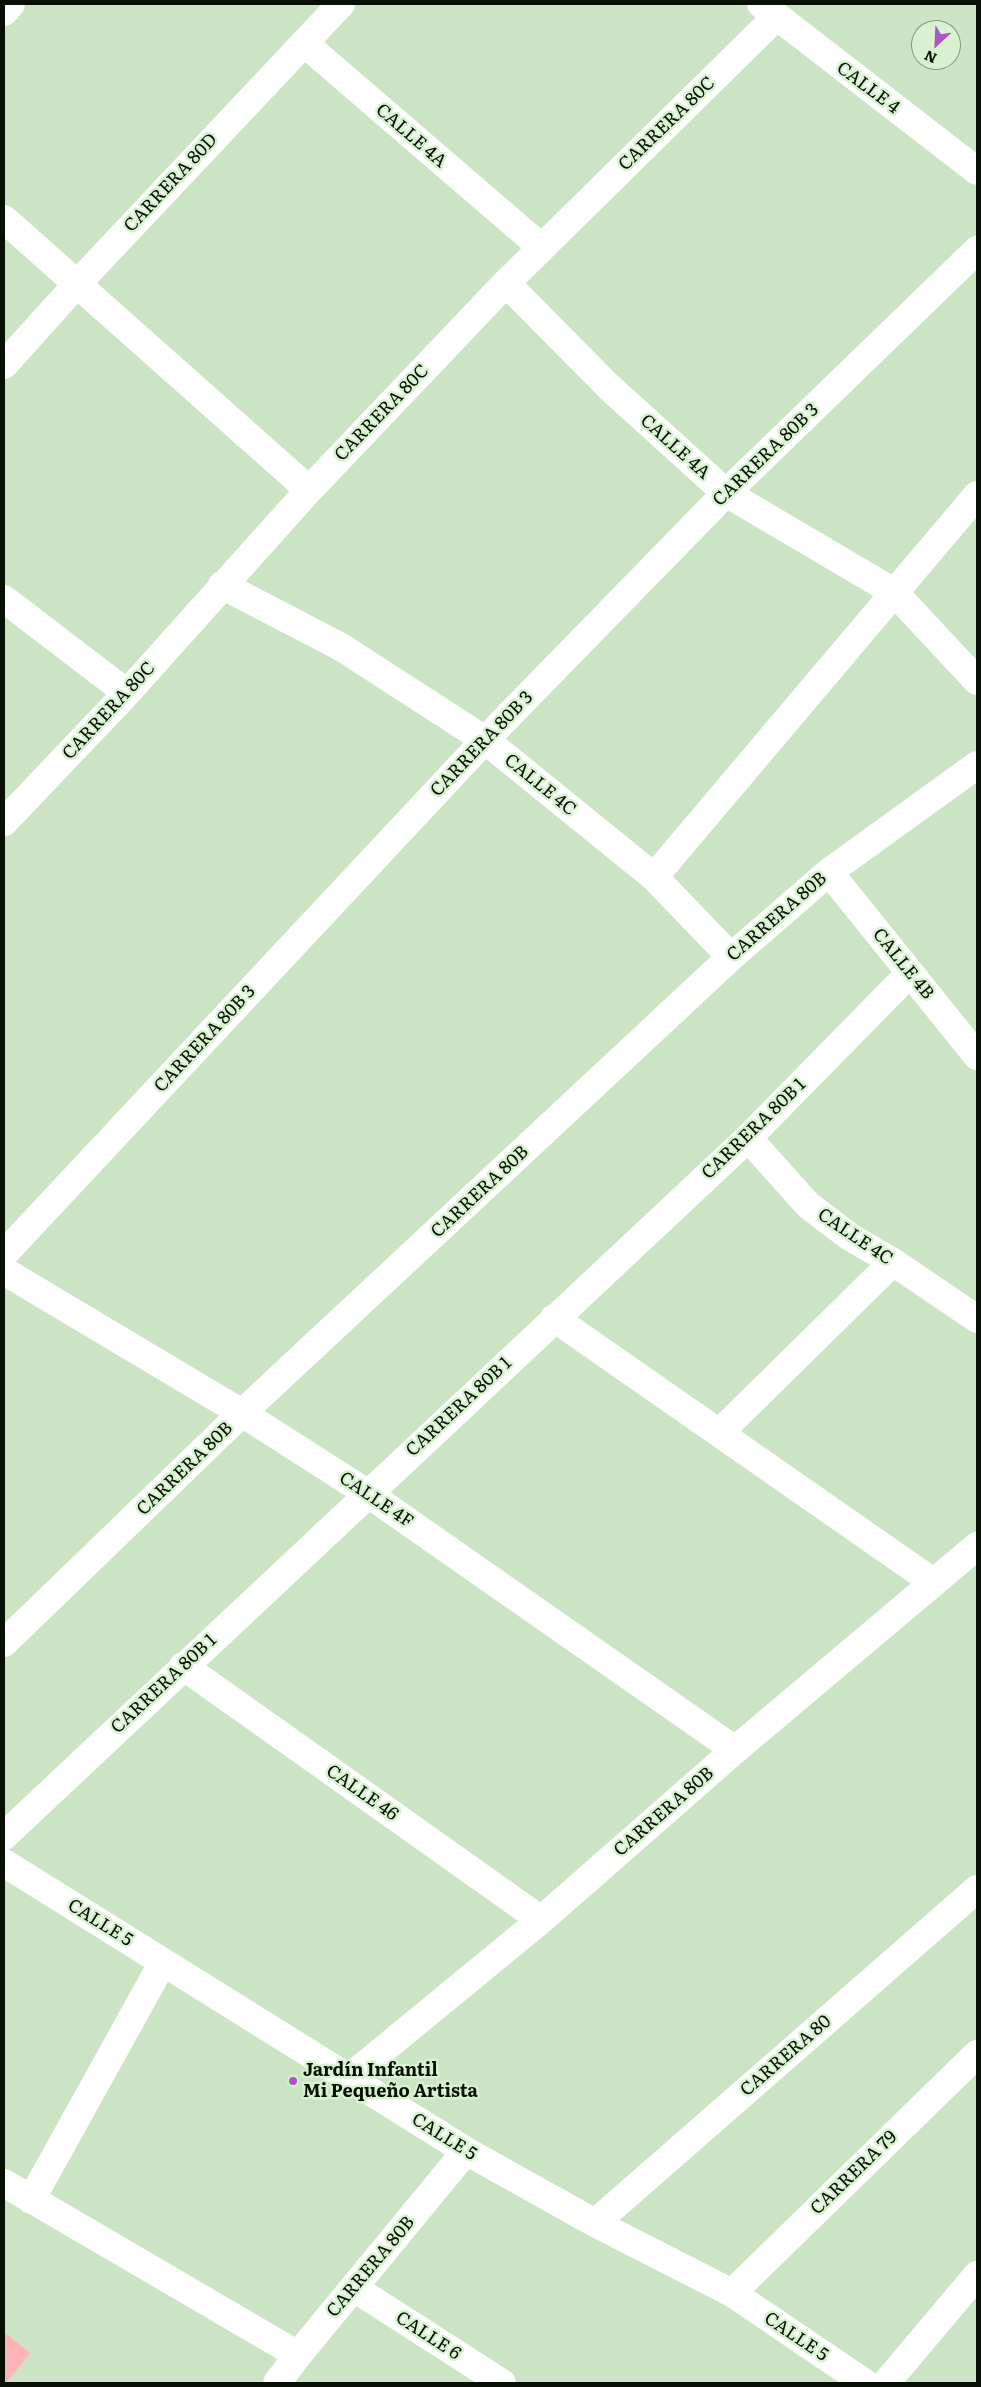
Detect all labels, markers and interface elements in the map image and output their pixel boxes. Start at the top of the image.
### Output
north arrow [911,20,961,70]
text: N [921,46,940,69]
street label: CALLE 4 [832,57,904,119]
street label: CARRERA 80C [614,73,720,175]
street label: CALLE 4A [371,99,451,173]
street label: CARRERA 80D [120,129,222,237]
street label: CARRERA 80C [331,360,433,466]
street label: CARRERA 80B 3 [709,399,823,511]
street label: CALLE 4A [636,410,714,484]
street label: CARRERA 80C [58,658,160,764]
street label: CARRERA 80B 3 [426,687,538,801]
street label: CALLE 4C [500,750,580,820]
street label: CARRERA 80B [723,868,831,966]
street label: CALLE 4B [868,924,938,1004]
street label: CARRERA 80B 3 [150,981,260,1097]
street label: CARRERA 80B 1 [698,1074,810,1184]
street label: CARRERA 80B [427,1141,533,1243]
street label: CALLE 4C [813,1204,897,1270]
street label: CARRERA 80B 1 [402,1353,516,1461]
street label: CARRERA 80B [133,1418,237,1520]
street label: CALLE 4F [335,1467,417,1533]
street label: CARRERA 80B 1 [107,1630,221,1738]
street label: CALLE 46 [322,1760,402,1826]
street label: CARRERA 80B [610,1763,718,1861]
street label: CALLE 5 [63,1895,137,1951]
street label: CARRERA 80 [736,2011,836,2101]
place label: Jardín Infantil Mi Pequeño Artista [303,2060,478,2102]
marker: Jardín Infantil Mi Pequeño Artista [287,2075,299,2087]
street label: CALLE 5 [407,2109,481,2165]
street label: CARRERA 79 [806,2127,902,2219]
street label: CARRERA 80B [323,2212,419,2322]
street label: CALLE 6 [391,2307,465,2365]
street label: CALLE 5 [760,2308,832,2366]

